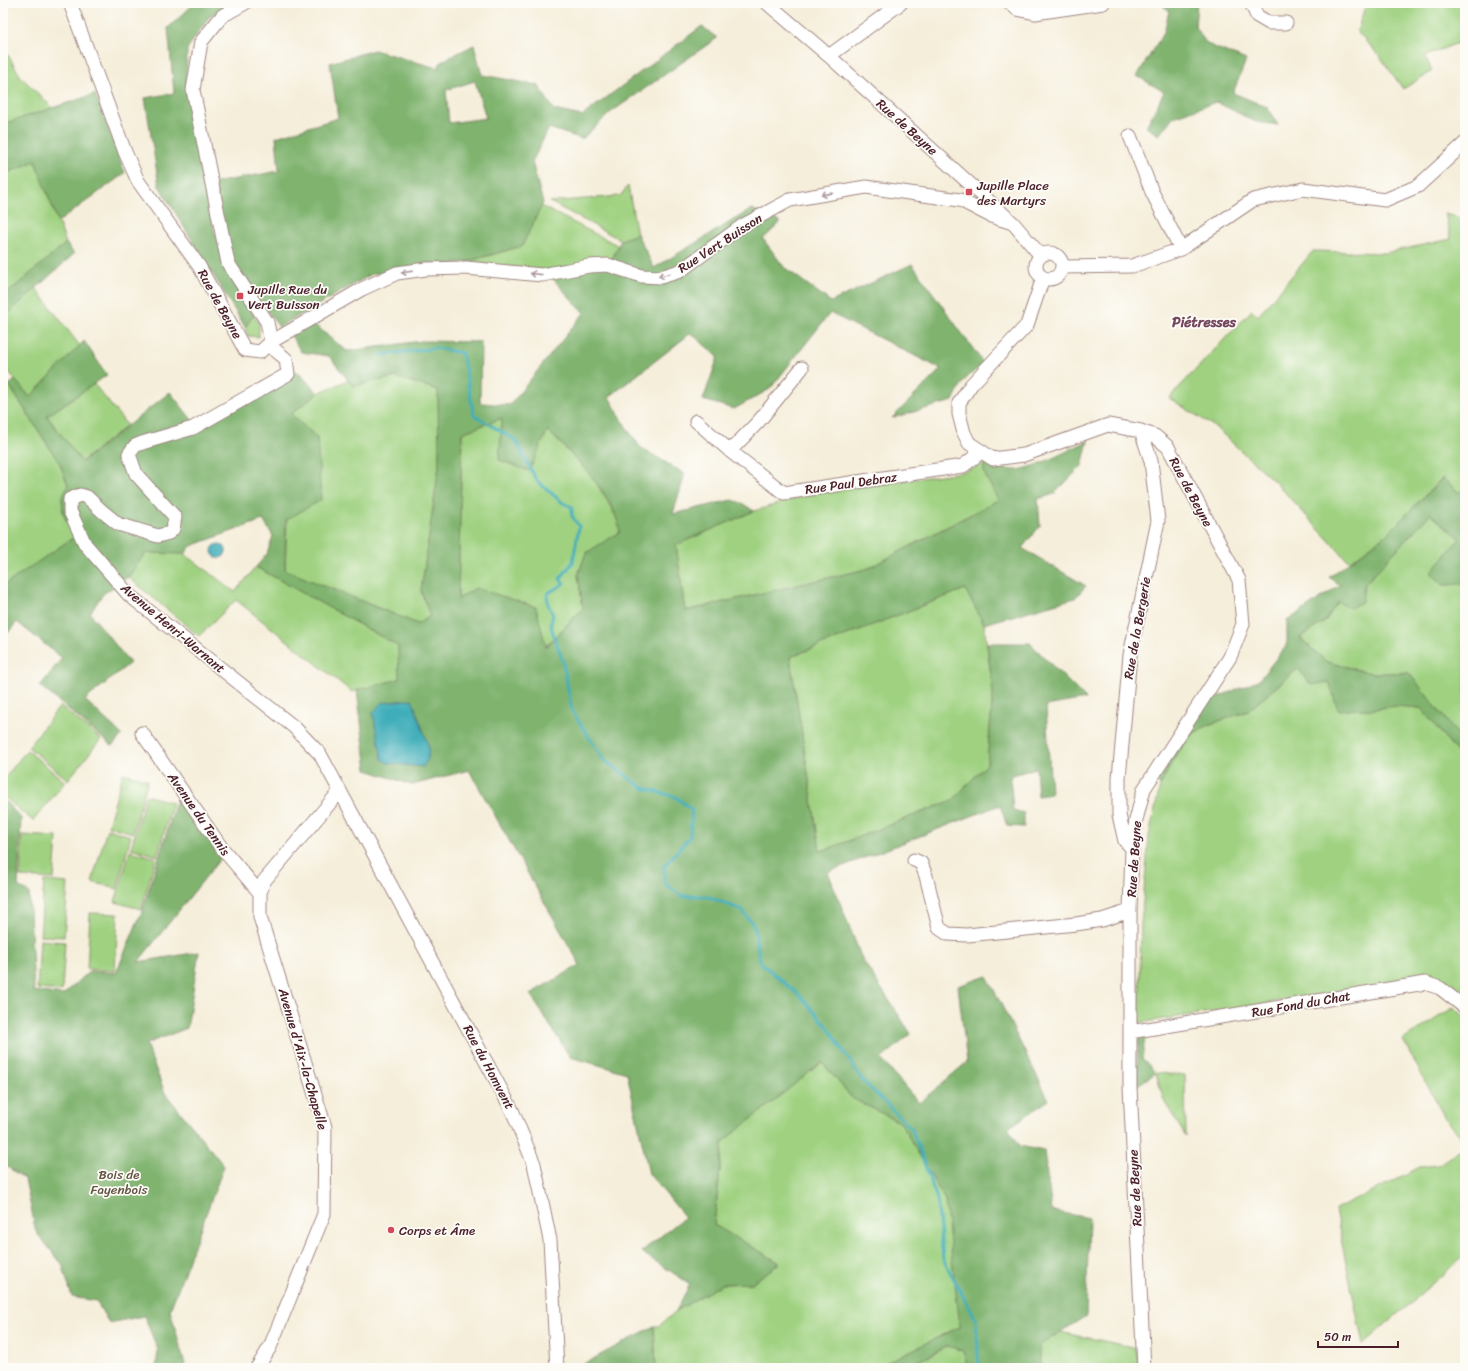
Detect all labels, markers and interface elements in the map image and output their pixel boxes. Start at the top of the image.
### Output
street label: Rue de Beyne [871,93,943,161]
place label: Jupille Place des Martyrs [976,174,1049,212]
marker: Jupille Place des Martyrs [964,187,974,197]
one-way arrow [821,190,834,198]
street label: Rue Vert Buisson [673,207,767,279]
street label: Rue de Beyne [191,265,249,343]
one-way arrow [401,268,414,276]
one-way arrow [530,271,543,278]
one-way arrow [657,271,670,279]
place label: Jupille Rue du Vert Buisson [247,278,327,316]
marker: Jupille Rue du Vert Buisson [235,291,245,301]
district label: Piétresses [1172,310,1237,335]
street label: Rue de Beyne [1163,453,1219,532]
street label: Rue Paul Debraz [804,465,899,501]
street label: Rue de la Bergerie [1117,575,1157,681]
street label: Avenue Henri-Warnant [115,576,231,679]
street label: Avenue du Tennis [161,767,237,861]
street label: Rue de Beyne [1120,820,1148,898]
street label: Avenue d'Aix-la-Chapelle [271,984,334,1133]
street label: Rue Fond du Chat [1250,984,1353,1024]
street label: Rue du Homvent [457,1020,521,1114]
street label: Rue de Beyne [1121,1149,1148,1227]
park label: Bois de Fayenbois [91,1163,149,1201]
place label: Corps et Âme [399,1219,475,1242]
marker: Corps et Âme [386,1225,396,1235]
scale bar [1318,1323,1398,1349]
text: 50 m [1324,1326,1351,1348]

